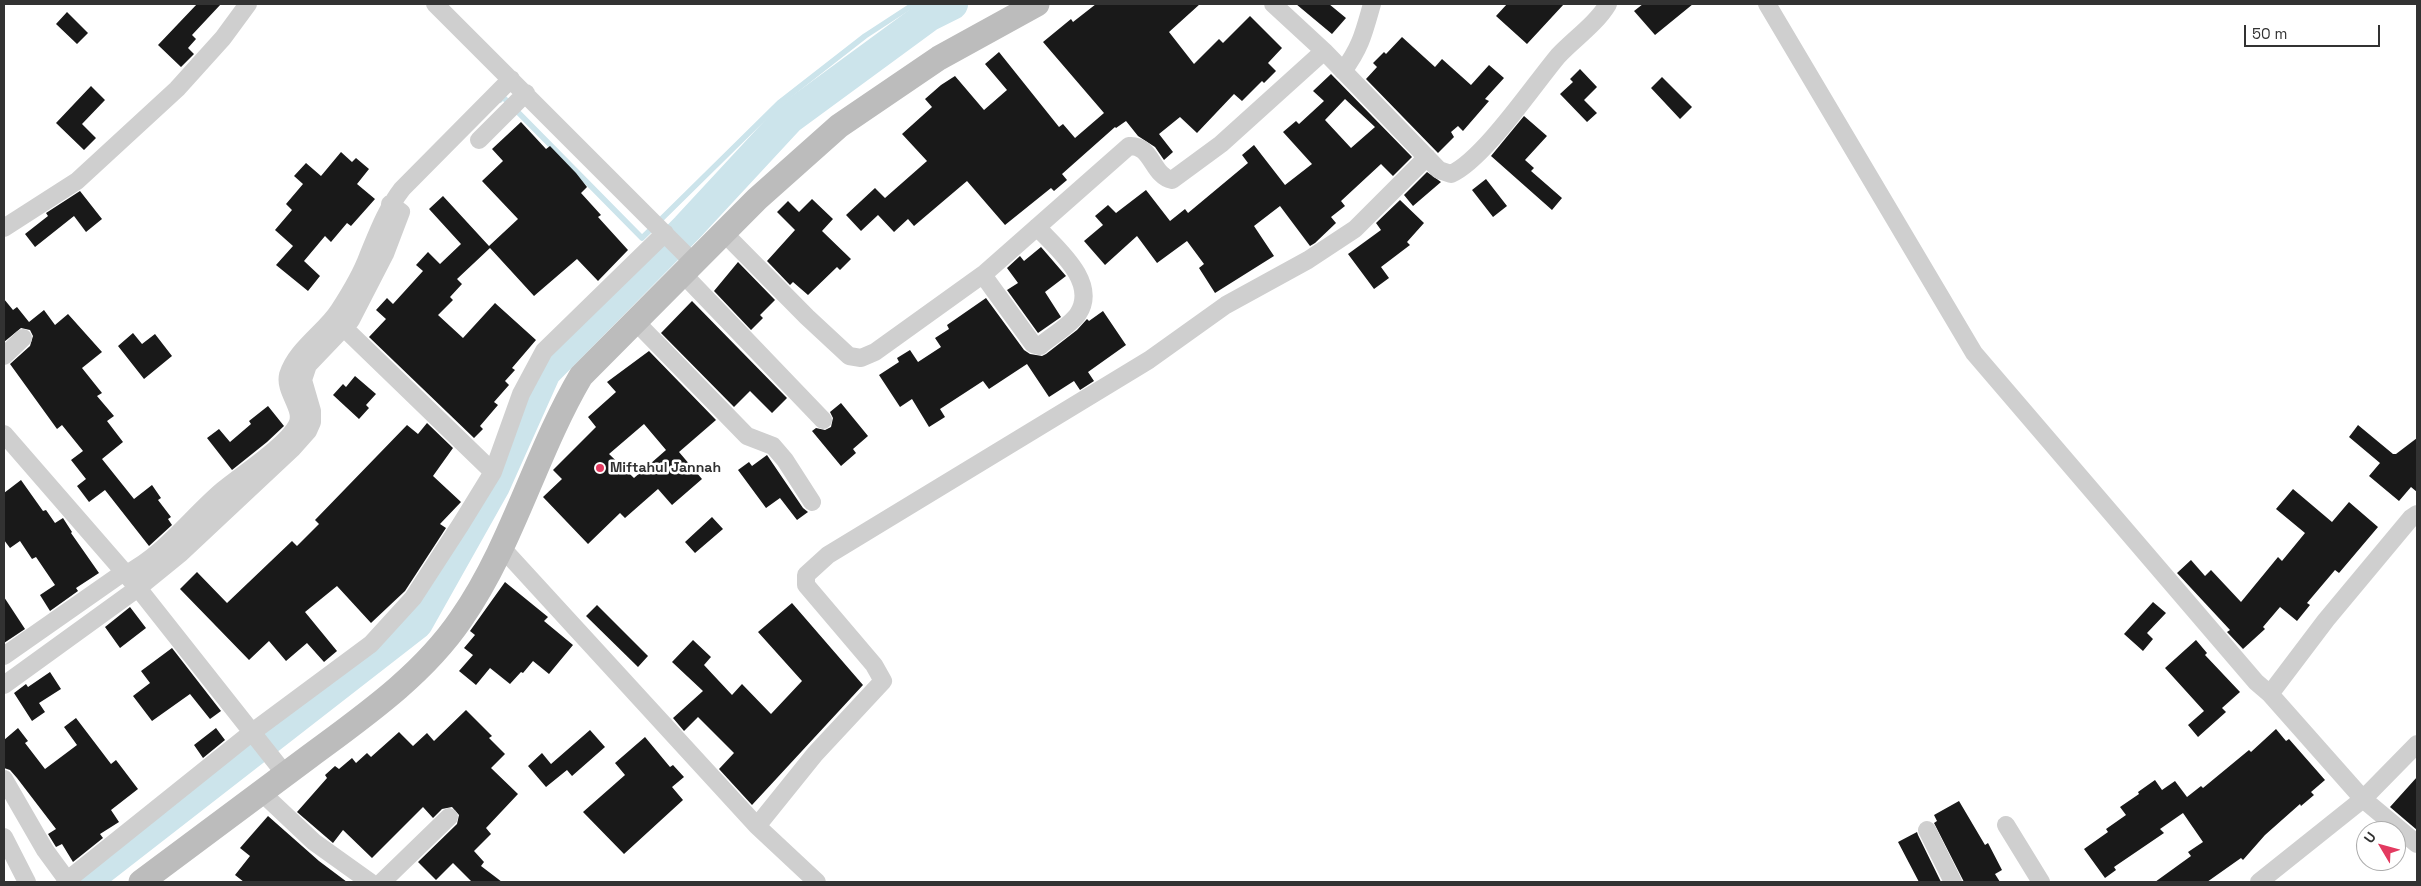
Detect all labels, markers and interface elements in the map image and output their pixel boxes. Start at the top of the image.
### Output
scale bar [2246,15,2382,47]
text: 50 m [2252,24,2287,43]
place label: Miftahul Jannah [610,460,721,476]
marker: Miftahul Jannah [594,462,606,474]
north arrow [2356,821,2406,871]
text: U [2360,828,2380,847]

